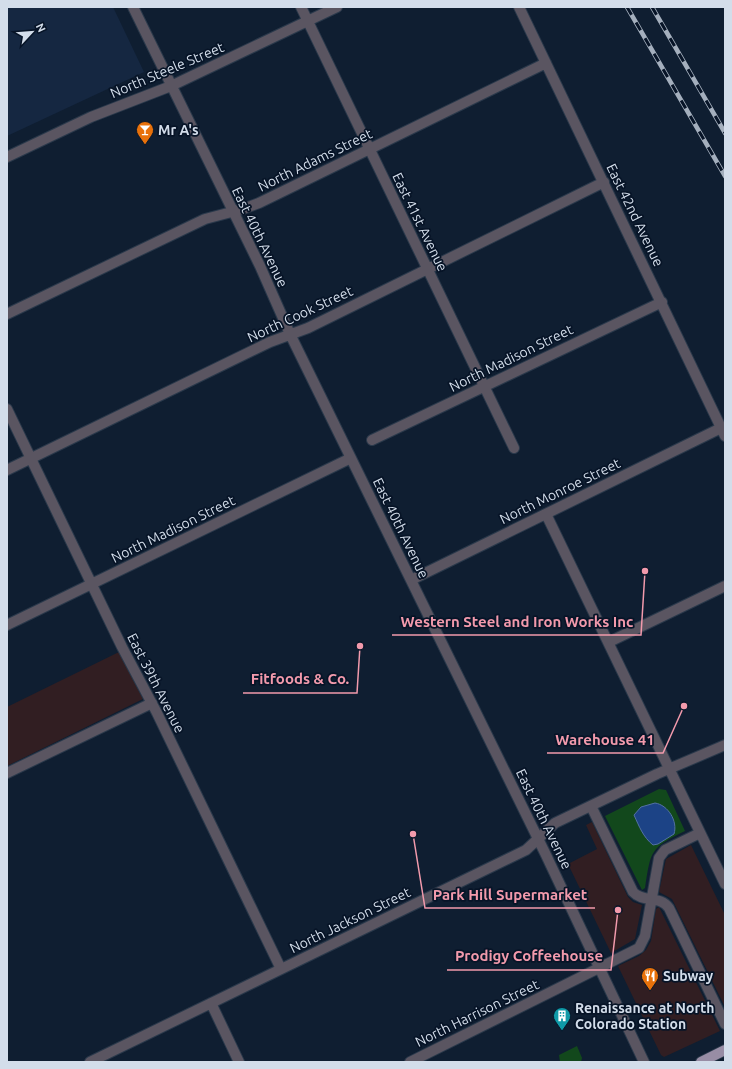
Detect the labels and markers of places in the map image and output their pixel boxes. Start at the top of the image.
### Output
bar icon: Mr A's [135,120,155,145]
place label: Mr A's [158,122,199,138]
callout: Western Steel and Iron Works Inc [392,608,641,635]
callout: Fitfoods & Co. [243,666,357,693]
callout: Warehouse 41 [547,726,663,753]
callout: Park Hill Supermarket [425,881,595,908]
callout: Prodigy Coffeehouse [447,943,611,970]
restaurant icon: Subway [640,966,660,991]
place label: Subway [663,968,714,984]
place label: Renaissance at North Colorado Station [575,1000,714,1032]
building icon: Renaissance at North Colorado Station [552,1006,572,1031]

